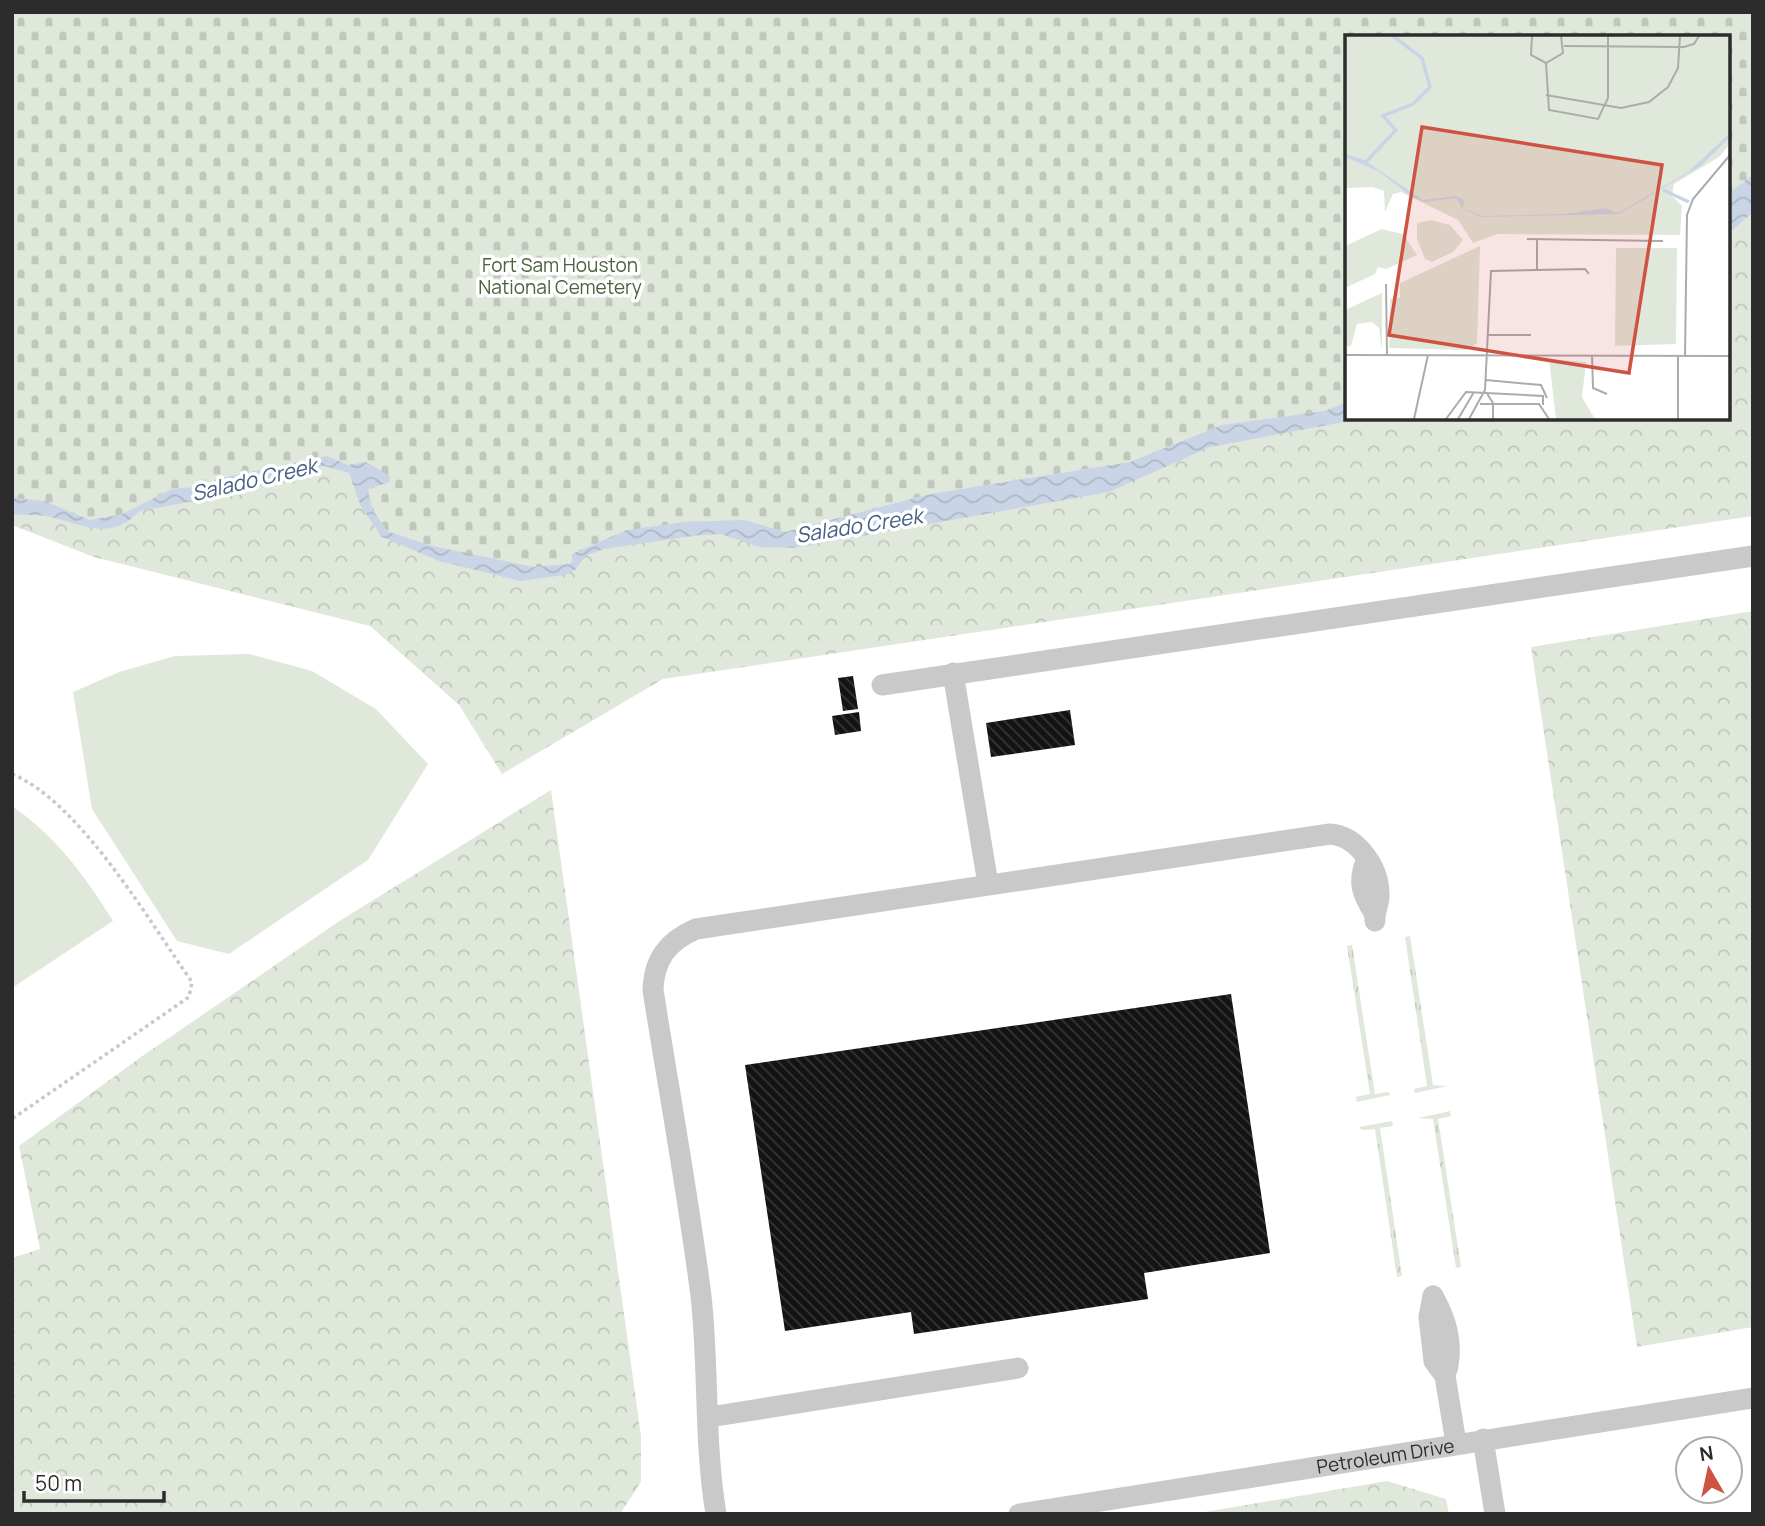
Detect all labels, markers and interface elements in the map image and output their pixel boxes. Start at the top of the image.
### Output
inset map [1345,35,1730,420]
park label: Fort Sam Houston National Cemetery [478,252,642,300]
water label: Salado Creek [189,450,322,507]
water label: Salado Creek [794,501,927,549]
street label: Petroleum Drive [1315,1432,1456,1480]
north arrow [1674,1435,1744,1505]
text: N [1698,1439,1715,1467]
scale bar [24,1460,164,1504]
text: 50 m [35,1469,82,1497]

